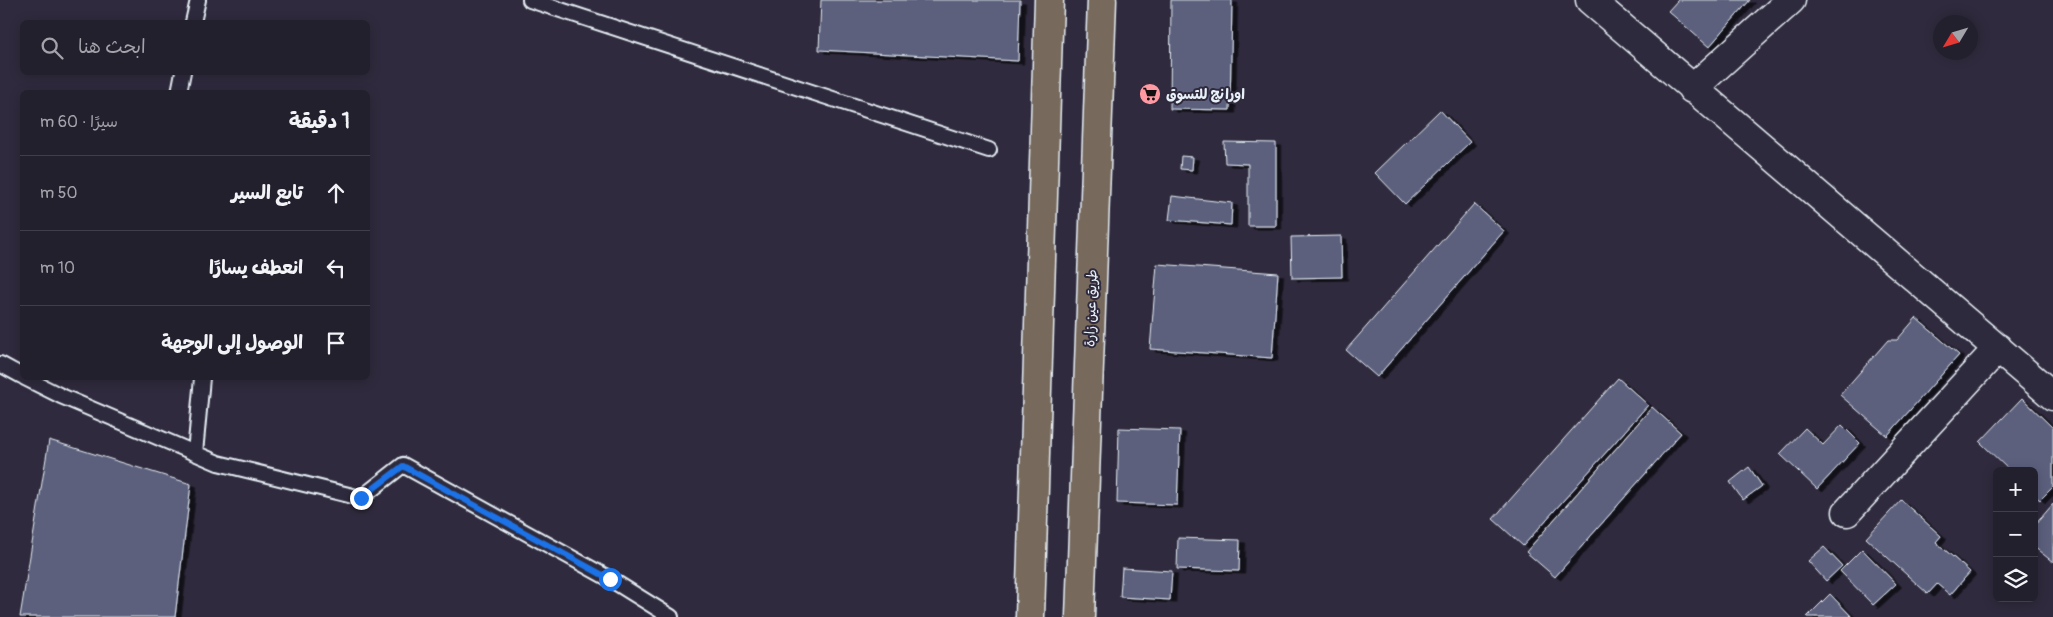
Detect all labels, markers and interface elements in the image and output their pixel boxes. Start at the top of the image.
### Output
north arrow [1933,15,1978,60]
search box [20,20,370,75]
icon: search [38,34,66,62]
text: ابحث هنا [78,35,146,59]
supermarket icon: اورانج للتسوق [1138,82,1162,106]
place label: اورانج للتسوق [1166,86,1245,104]
text: 1 دقيقة [289,108,350,135]
text: سيرًا · 60 m [40,112,118,132]
icon: ahead [322,179,350,207]
text: تابع السير [231,181,303,205]
text: 50 m [40,183,77,203]
icon: left [322,254,350,282]
text: انعطف يسارًا [209,256,303,280]
text: 10 m [40,258,75,278]
street label: طريق عين زارة [1081,269,1101,347]
icon: arrive [322,329,350,357]
text: الوصول إلى الوجهة [161,331,303,355]
map controls [1993,467,2038,602]
button: + [1993,467,2038,512]
route end [350,487,373,510]
button: − [1993,512,2038,557]
button: layers [1993,557,2038,602]
route start [599,568,622,591]

